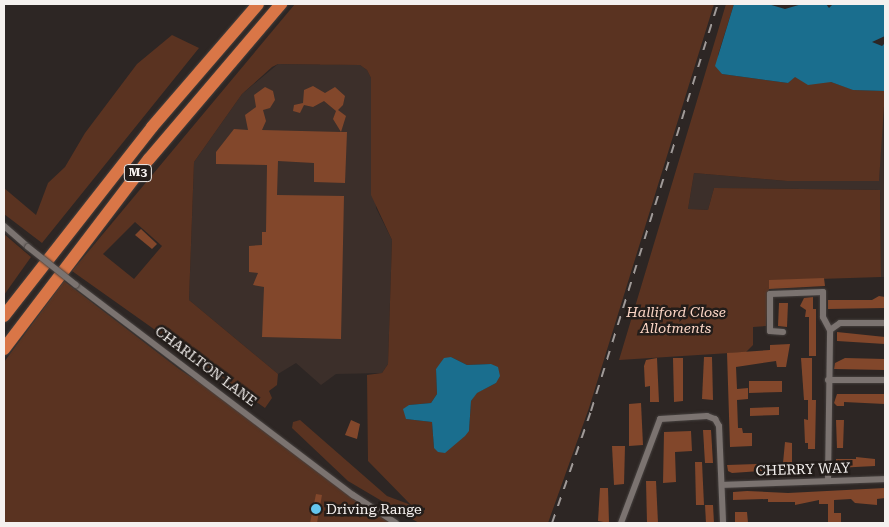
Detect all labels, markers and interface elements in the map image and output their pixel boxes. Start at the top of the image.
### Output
road number: M3 [123,164,153,182]
park label: Halliford Close Allotments [626,304,726,336]
street label: CHARLTON LANE [152,322,260,410]
street label: CHERRY WAY [755,459,851,479]
place label: Driving Range [326,501,422,517]
marker: Driving Range [310,503,322,515]

